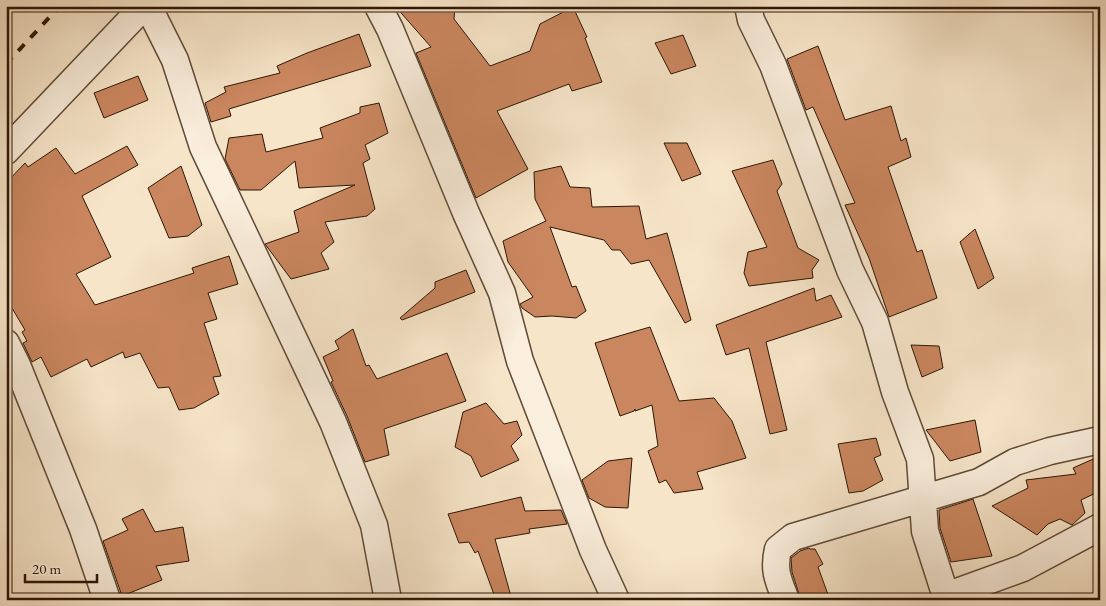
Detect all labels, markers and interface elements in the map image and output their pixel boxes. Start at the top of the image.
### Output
scale bar [25,551,98,583]
text: 20 m [32,559,61,578]

